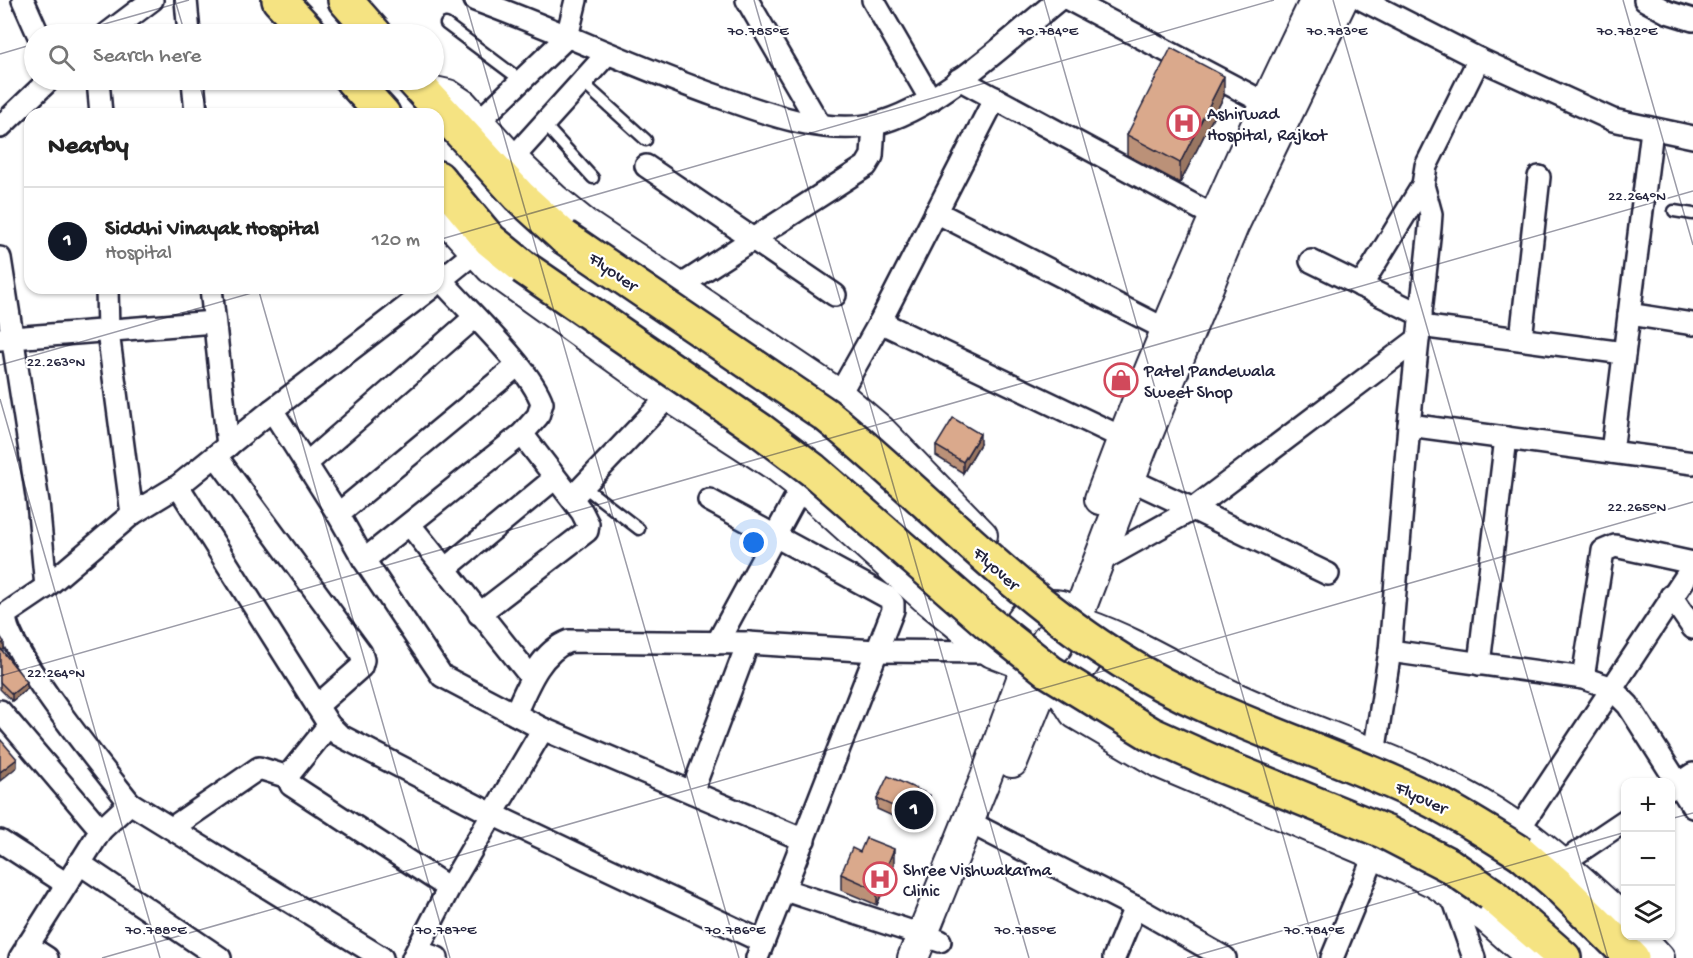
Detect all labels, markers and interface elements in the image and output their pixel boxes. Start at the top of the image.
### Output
text: 70.785°E [726,23,789,41]
text: 70.784°E [1017,23,1079,41]
text: 70.783°E [1306,23,1368,41]
text: 70.782°E [1596,23,1658,41]
search box [24,24,444,90]
icon: search [45,41,78,74]
text: Search here [93,44,201,70]
hospital icon: Ashirwad Hospital, Rajkot [1166,105,1202,141]
place label: Ashirwad Hospital, Rajkot [1207,105,1328,147]
text: Nearby [48,132,129,163]
text: 22.264°N [1608,188,1666,206]
text: Siddhi Vinayak Hospital [105,217,319,243]
text: 1 [63,230,72,253]
text: 120 m [372,230,420,253]
text: Hospital [105,243,172,266]
street label: Flyover [583,248,642,298]
text: 22.263°N [27,354,86,372]
shop icon: Patel Pandewala Sweet Shop [1103,362,1139,398]
place label: Patel Pandewala Sweet Shop [1143,362,1276,404]
text: 22.265°N [1608,499,1667,517]
your location [739,528,768,557]
street label: Flyover [967,543,1024,597]
text: 22.264°N [27,665,85,683]
street label: Flyover [1391,778,1452,821]
map controls [1621,778,1675,940]
button: + [1621,778,1675,832]
pin: 1 [894,788,934,832]
button: − [1621,832,1675,886]
hospital icon: Shree Vishwakarma Clinic [862,861,898,897]
place label: Shree Vishwakarma Clinic [903,861,1053,903]
button: layers [1621,886,1675,940]
text: 70.788°E [124,922,187,940]
text: 70.787°E [415,922,477,940]
text: 70.786°E [704,922,766,940]
text: 70.785°E [993,922,1056,940]
text: 70.784°E [1283,922,1345,940]

